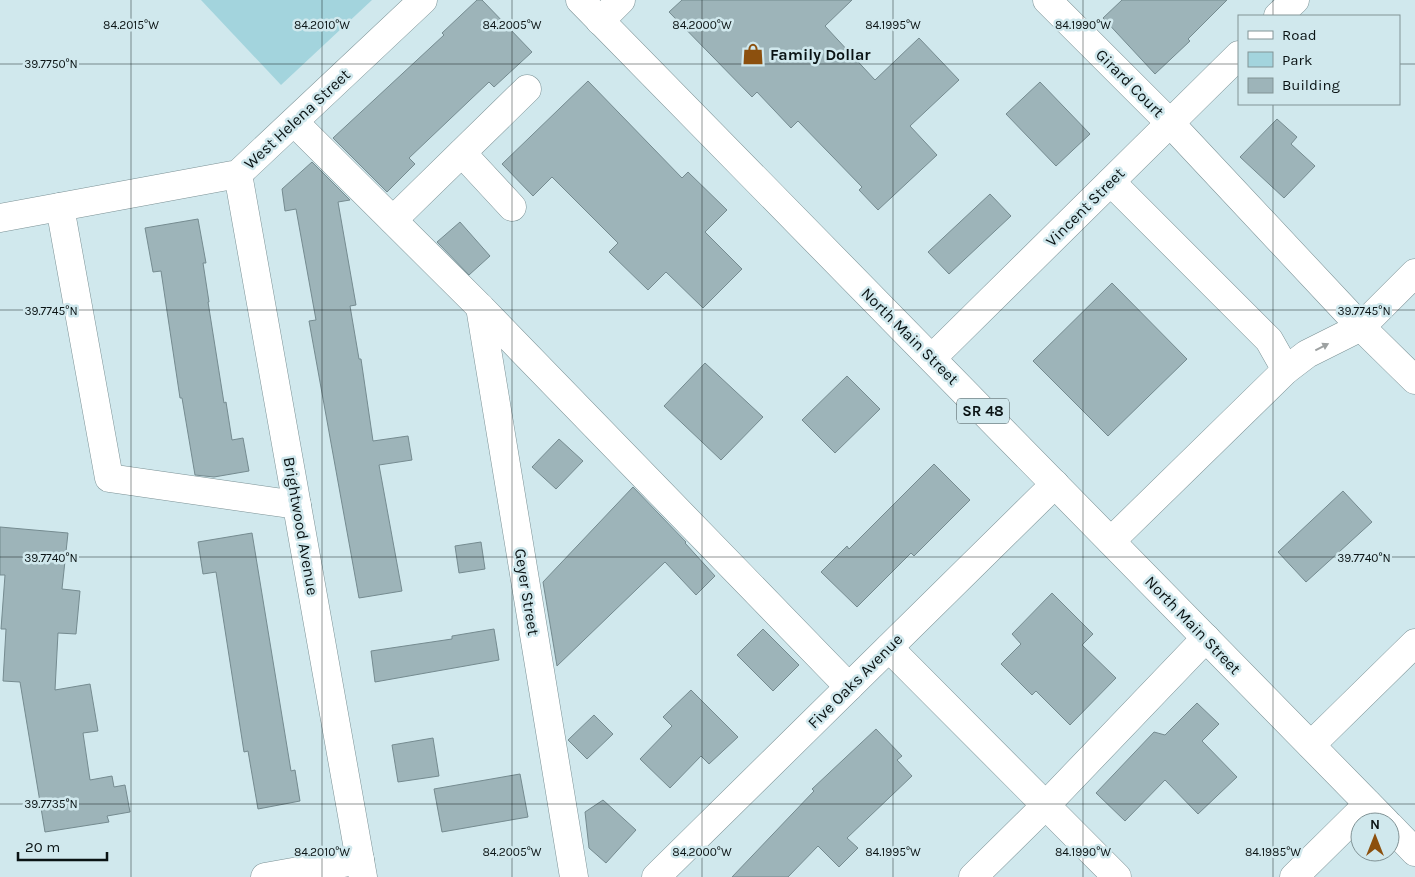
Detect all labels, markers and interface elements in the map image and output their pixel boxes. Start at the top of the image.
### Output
legend [1238,15,1400,105]
text: 84.2015°W [103,18,159,32]
text: 84.2010°W [294,18,350,32]
text: 84.2005°W [482,18,542,32]
text: 84.2000°W [672,18,732,32]
text: 84.1995°W [865,18,921,32]
text: 84.1990°W [1055,18,1111,32]
text: Road [1282,26,1317,44]
shop icon: Family Dollar [740,41,766,67]
place label: Family Dollar [770,45,871,64]
street label: Girard Court [1092,45,1168,121]
text: Park [1282,51,1312,69]
text: 39.7750°N [24,57,78,71]
street label: West Helena Street [240,65,354,173]
text: Building [1282,76,1340,94]
street label: Vincent Street [1042,164,1128,250]
street label: North Main Street [858,284,962,388]
text: 39.7745°N [24,304,78,318]
text: 39.7745°N [1337,304,1391,318]
one-way arrow [1315,343,1329,351]
road number: SR 48 [957,398,1009,424]
street label: Brightwood Avenue [279,455,323,597]
street label: Geyer Street [511,547,543,637]
text: 39.7740°N [24,551,78,565]
text: 39.7740°N [1337,551,1391,565]
street label: North Main Street [1141,572,1245,678]
street label: Five Oaks Avenue [804,630,906,732]
text: 39.7735°N [24,797,78,811]
north arrow [1350,812,1400,862]
text: N [1370,816,1380,833]
scale bar [18,830,106,862]
text: 20 m [25,838,60,856]
text: 84.2010°W [294,845,350,859]
text: 84.2005°W [482,845,542,859]
text: 84.2000°W [672,845,732,859]
text: 84.1995°W [865,845,921,859]
text: 84.1990°W [1055,845,1111,859]
text: 84.1985°W [1245,845,1301,859]

